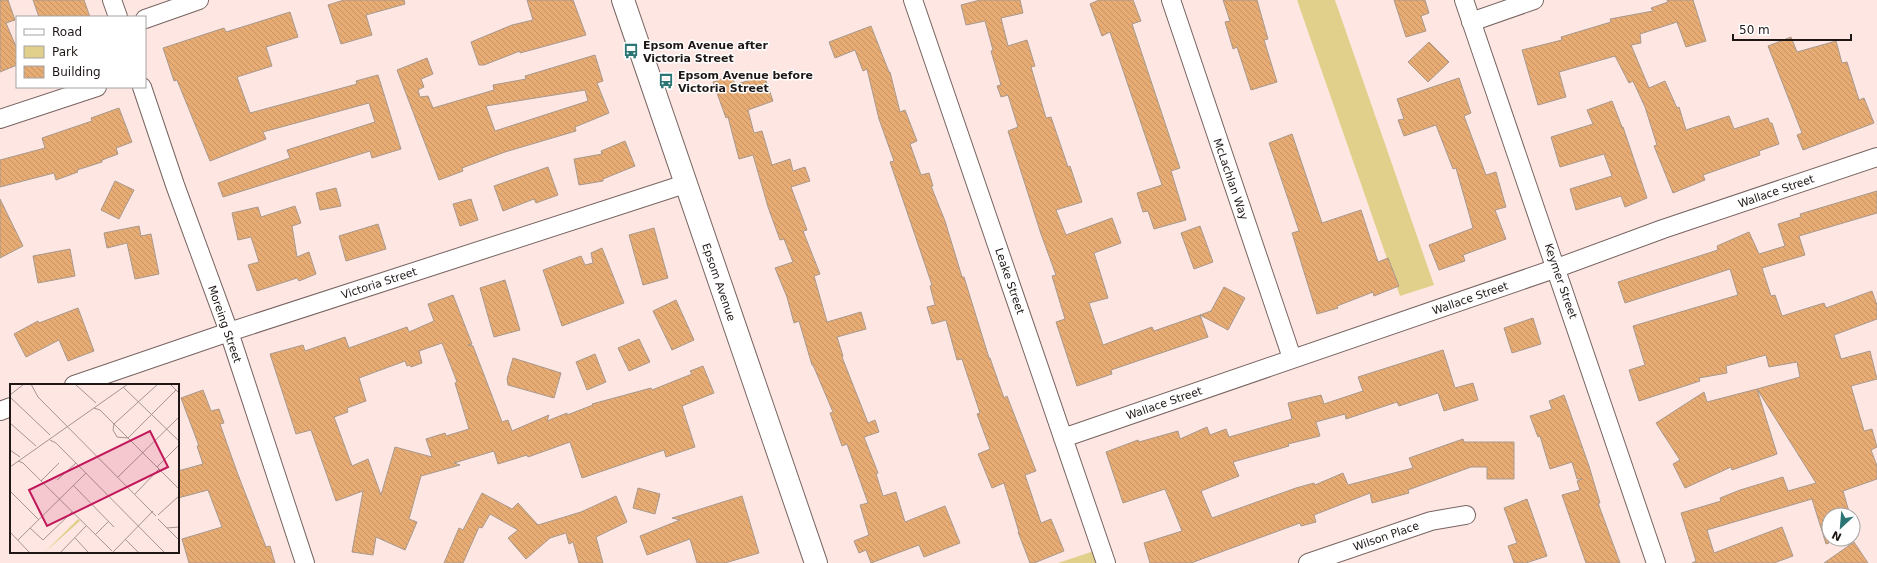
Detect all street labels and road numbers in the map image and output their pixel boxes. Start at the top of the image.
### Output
street label: McLachlan Way [1211,137,1251,222]
street label: Wallace Street [1736,172,1817,211]
street label: Epsom Avenue [699,242,738,323]
street label: Keymer Street [1542,242,1580,321]
street label: Leake Street [992,246,1027,317]
street label: Victoria Street [340,265,419,302]
street label: Wallace Street [1430,279,1511,318]
street label: Moreing Street [205,284,244,365]
street label: Wallace Street [1124,384,1205,423]
street label: Wilson Place [1351,519,1421,554]

